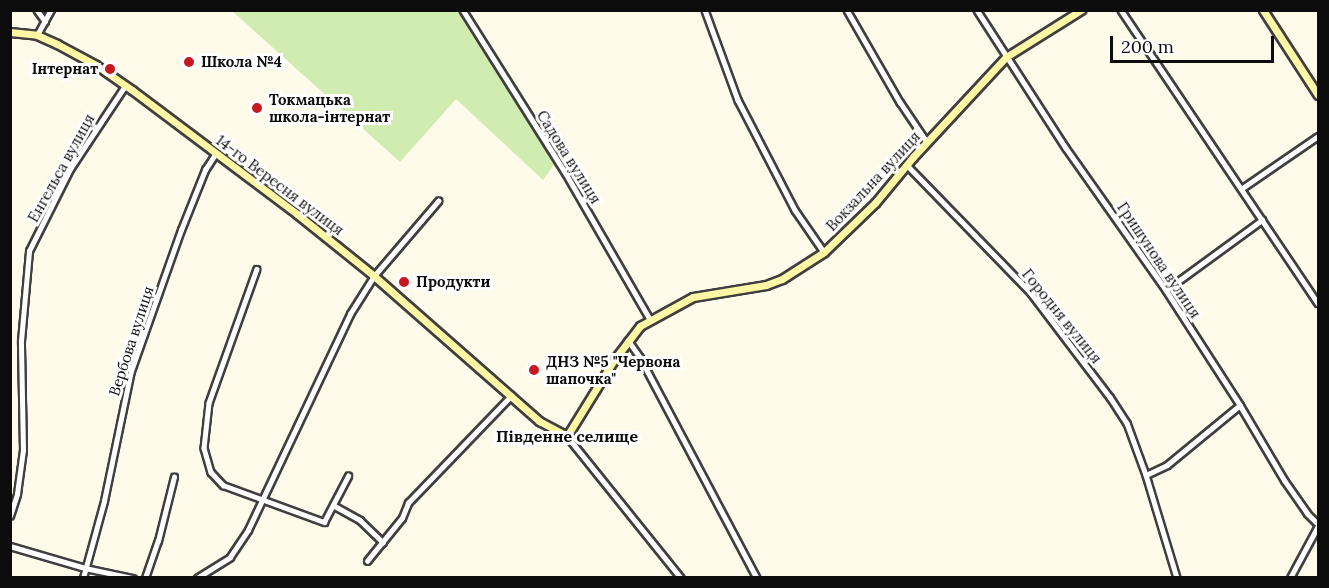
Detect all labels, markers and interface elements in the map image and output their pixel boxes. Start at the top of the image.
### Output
scale bar [1113,24,1276,62]
text: 200 m [1121,35,1174,58]
place label: Школа №4 [201,53,282,71]
marker: Школа №4 [182,55,196,69]
place label: Інтернат [32,60,98,78]
marker: Інтернат [103,62,117,76]
place label: Токмацька школа-інтернат [269,90,390,125]
marker: Токмацька школа-інтернат [250,101,264,115]
street label: Садова вулиця [533,107,605,207]
street label: Енгельса вулиця [24,111,98,225]
street label: Вокзальна вулиця [822,127,924,235]
street label: 14-го Вересня вулиця [212,131,348,239]
street label: Гришунова вулиця [1114,199,1204,321]
street label: Городня вулиця [1018,265,1106,367]
place label: Продукти [416,273,490,291]
marker: Продукти [397,275,411,289]
street label: Вербова вулиця [105,284,157,398]
place label: ДНЗ №5 "Червона шапочка" [546,352,680,387]
marker: ДНЗ №5 "Червона шапочка" [527,363,541,377]
district label: Південне селище [496,426,638,446]

